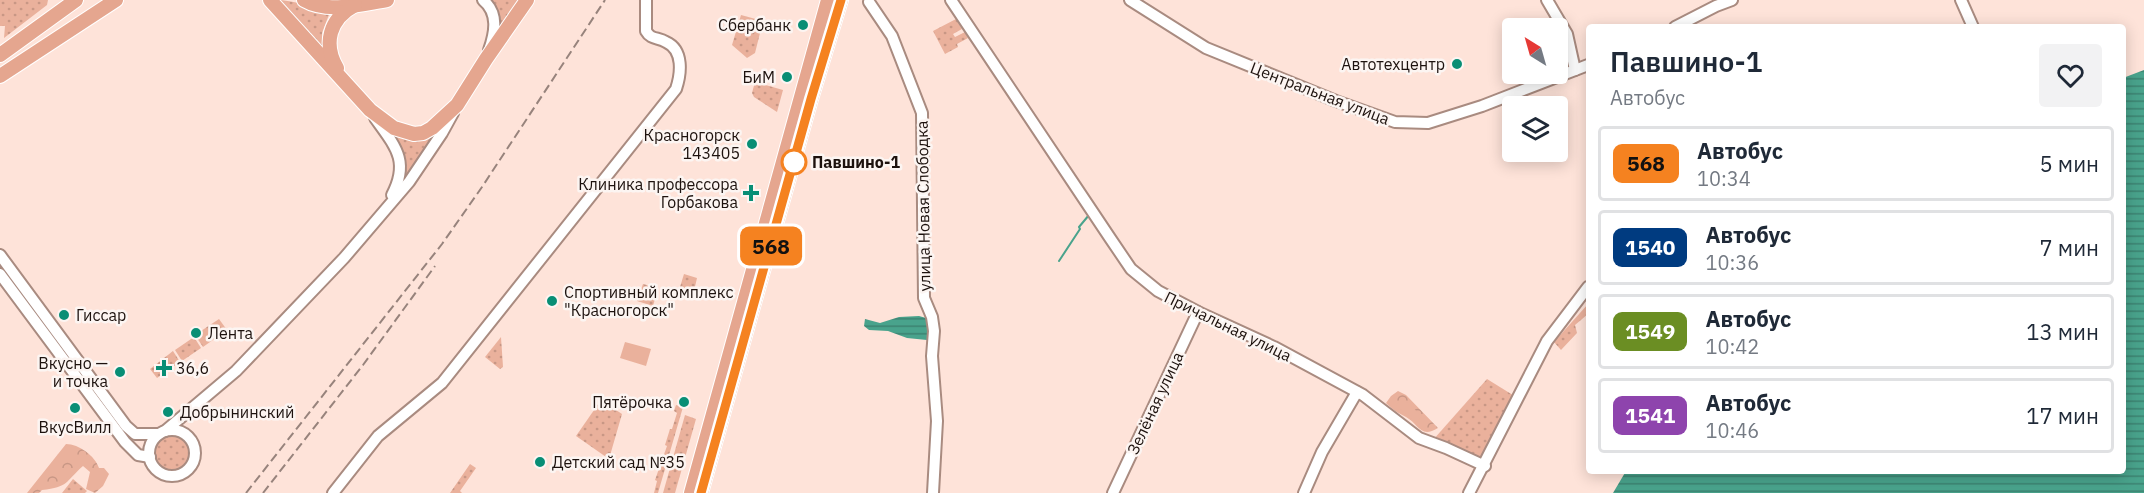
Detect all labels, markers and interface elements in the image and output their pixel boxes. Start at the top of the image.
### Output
place label: Сбербанк [718,15,791,35]
marker: Сбербанк [796,18,810,32]
north arrow [1502,18,1568,84]
map controls [1502,18,1568,162]
text: Павшино-1 [1610,43,1763,80]
button: heart [2039,44,2102,107]
place label: Автотехцентр [1341,54,1445,74]
street label: Центральная улица [1248,57,1393,129]
marker: Автотехцентр [1450,57,1464,71]
place label: БиМ [742,67,775,87]
marker: БиМ [780,70,794,84]
text: Автобус [1610,84,1685,111]
button: layers [1502,96,1568,162]
street label: улица Новая Слободка [912,120,934,292]
place label: Красногорск 143405 [643,125,740,163]
text: Автобус [1697,136,1783,165]
marker: Красногорск 143405 [745,137,759,151]
marker: Павшино-1 [781,149,807,175]
text: 568 [1627,149,1665,177]
text: 5 мин [2039,149,2099,178]
place label: Павшино-1 [812,152,900,172]
text: 10:34 [1697,165,1751,192]
place label: Клиника профессора Горбакова [578,174,738,212]
marker: Клиника профессора Горбакова [742,184,760,202]
text: Автобус [1705,220,1791,249]
line badge: 568 [736,226,806,266]
text: 568 [752,232,790,260]
text: 1540 [1625,233,1675,261]
text: 7 мин [2039,233,2099,262]
text: 10:36 [1705,249,1759,276]
place label: Спортивный комплекс "Красногорск" [564,282,733,320]
street label: Причальная улица [1161,287,1295,366]
marker: Спортивный комплекс "Красногорск" [545,294,559,308]
text: Автобус [1705,304,1791,333]
place label: Гиссар [76,305,126,325]
marker: Гиссар [57,308,71,322]
text: 1549 [1625,317,1675,345]
text: 13 мин [2026,317,2099,346]
place label: Лента [208,323,253,343]
marker: Лента [189,326,203,340]
text: 10:42 [1705,333,1759,360]
street label: Зелёная улица [1123,348,1188,457]
place label: Вкусно — и точка [38,353,108,391]
place label: 36,6 [176,358,209,378]
marker: 36,6 [157,361,171,375]
marker: Вкусно — и точка [113,365,127,379]
text: Автобус [1705,388,1791,417]
place label: Пятёрочка [592,392,672,412]
marker: Пятёрочка [677,395,691,409]
marker: ВкусВилл [68,401,82,415]
text: 1541 [1625,401,1675,429]
text: 17 мин [2026,401,2099,430]
place label: Добрынинский [180,402,294,422]
marker: Добрынинский [161,405,175,419]
place label: ВкусВилл [39,417,111,437]
text: 10:46 [1705,417,1759,444]
place label: Детский сад №35 [552,452,685,472]
marker: Детский сад №35 [533,455,547,469]

